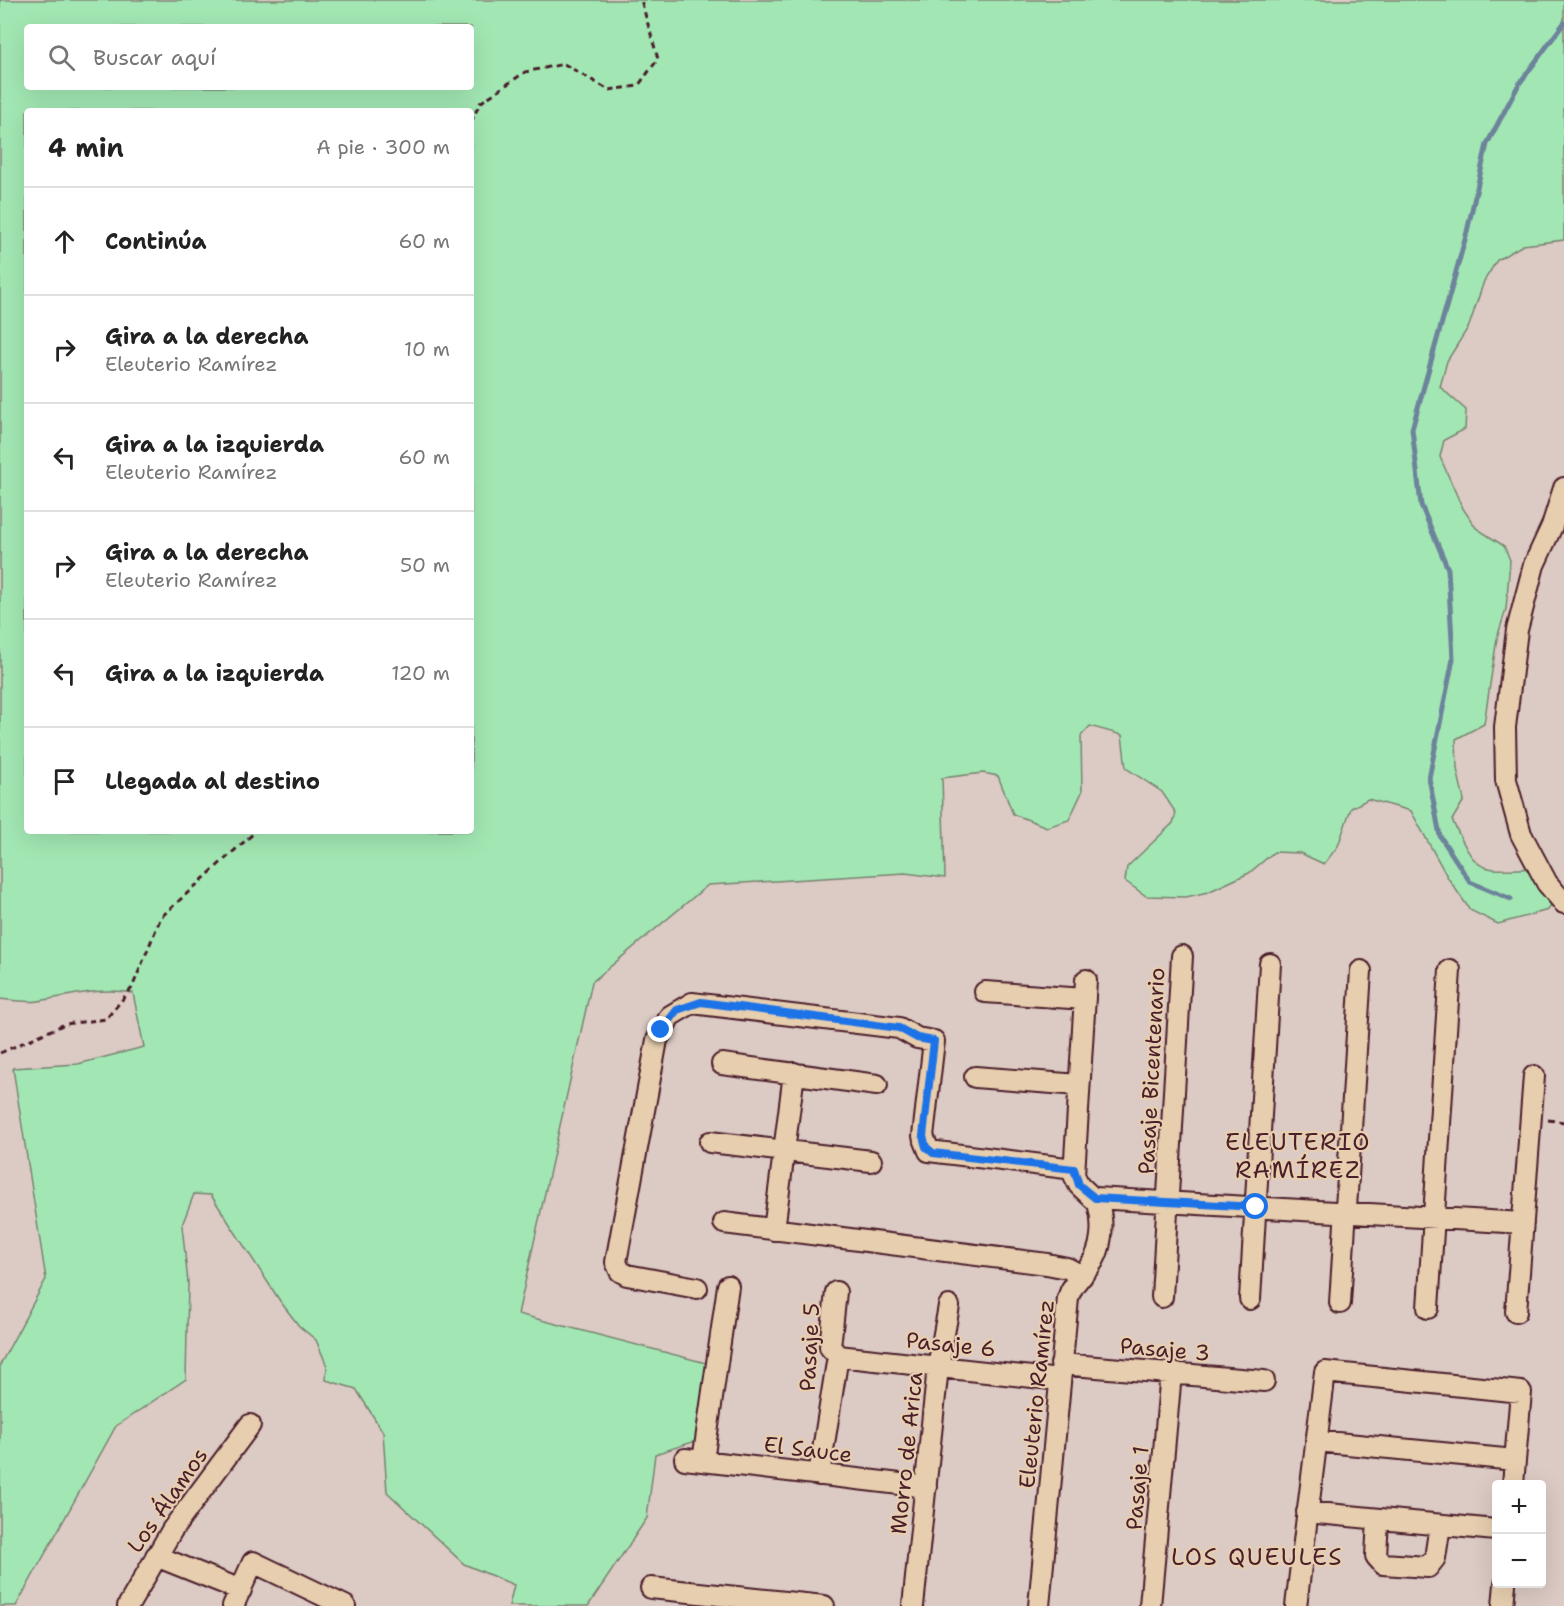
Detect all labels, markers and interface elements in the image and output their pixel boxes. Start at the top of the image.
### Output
search box [24,24,474,90]
icon: search [45,41,78,74]
text: Buscar aquí [93,43,216,72]
text: 4 min [48,130,124,165]
text: A pie · 300 m [316,134,450,160]
icon: ahead [48,225,81,258]
text: Continúa [105,227,207,256]
text: 60 m [398,228,450,254]
text: Gira a la derecha [105,322,309,351]
icon: right [48,333,81,366]
text: 10 m [404,336,450,362]
text: Eleuterio Ramírez [105,351,277,377]
text: Gira a la izquierda [105,430,324,459]
icon: left [48,441,81,474]
text: 60 m [398,444,450,470]
text: Eleuterio Ramírez [105,459,277,485]
text: Gira a la derecha [105,538,309,567]
icon: right [48,549,81,582]
text: 50 m [400,552,450,578]
text: Eleuterio Ramírez [105,567,277,593]
icon: left [48,657,81,690]
text: Gira a la izquierda [105,659,324,688]
text: 120 m [391,660,450,686]
icon: arrive [48,765,81,798]
text: Llegada al destino [105,767,320,796]
street label: Pasaje Bicentenario [1132,967,1171,1175]
route end [647,1016,673,1042]
district label: ELEUTERIO RAMÍREZ [1225,1126,1371,1186]
route start [1242,1193,1268,1219]
street label: Eleuterio Ramírez [1012,1298,1061,1490]
street label: Pasaje 5 [793,1302,826,1392]
street label: Pasaje 6 [904,1325,997,1364]
street label: Pasaje 3 [1119,1331,1211,1368]
street label: Morro de Arica [884,1370,929,1536]
street label: El Sauce [762,1430,854,1469]
street label: Los Álamos [121,1442,214,1559]
street label: Pasaje 1 [1119,1445,1156,1531]
map controls [1492,1480,1546,1588]
button: + [1492,1480,1546,1534]
button: − [1492,1534,1546,1588]
district label: LOS QUEULES [1171,1541,1343,1573]

